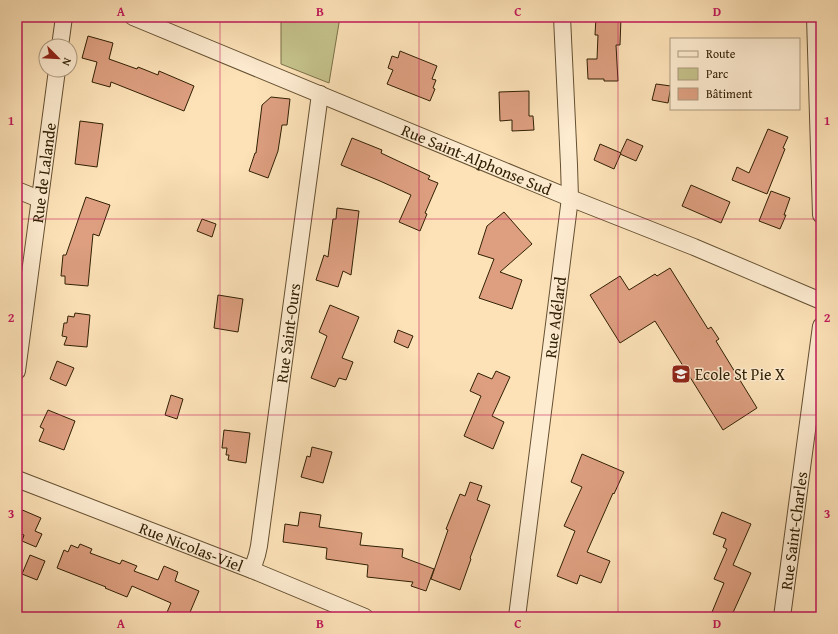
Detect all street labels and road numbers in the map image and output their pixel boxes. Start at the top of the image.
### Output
street label: Rue Saint-Alphonse Sud [398,118,556,201]
street label: Rue de Lalande [25,121,62,224]
street label: Rue Adélard [538,275,572,359]
street label: Rue Saint-Ours [269,282,306,384]
street label: Rue Saint-Charles [774,470,813,591]
street label: Rue Nicolas-Viel [136,515,248,578]

